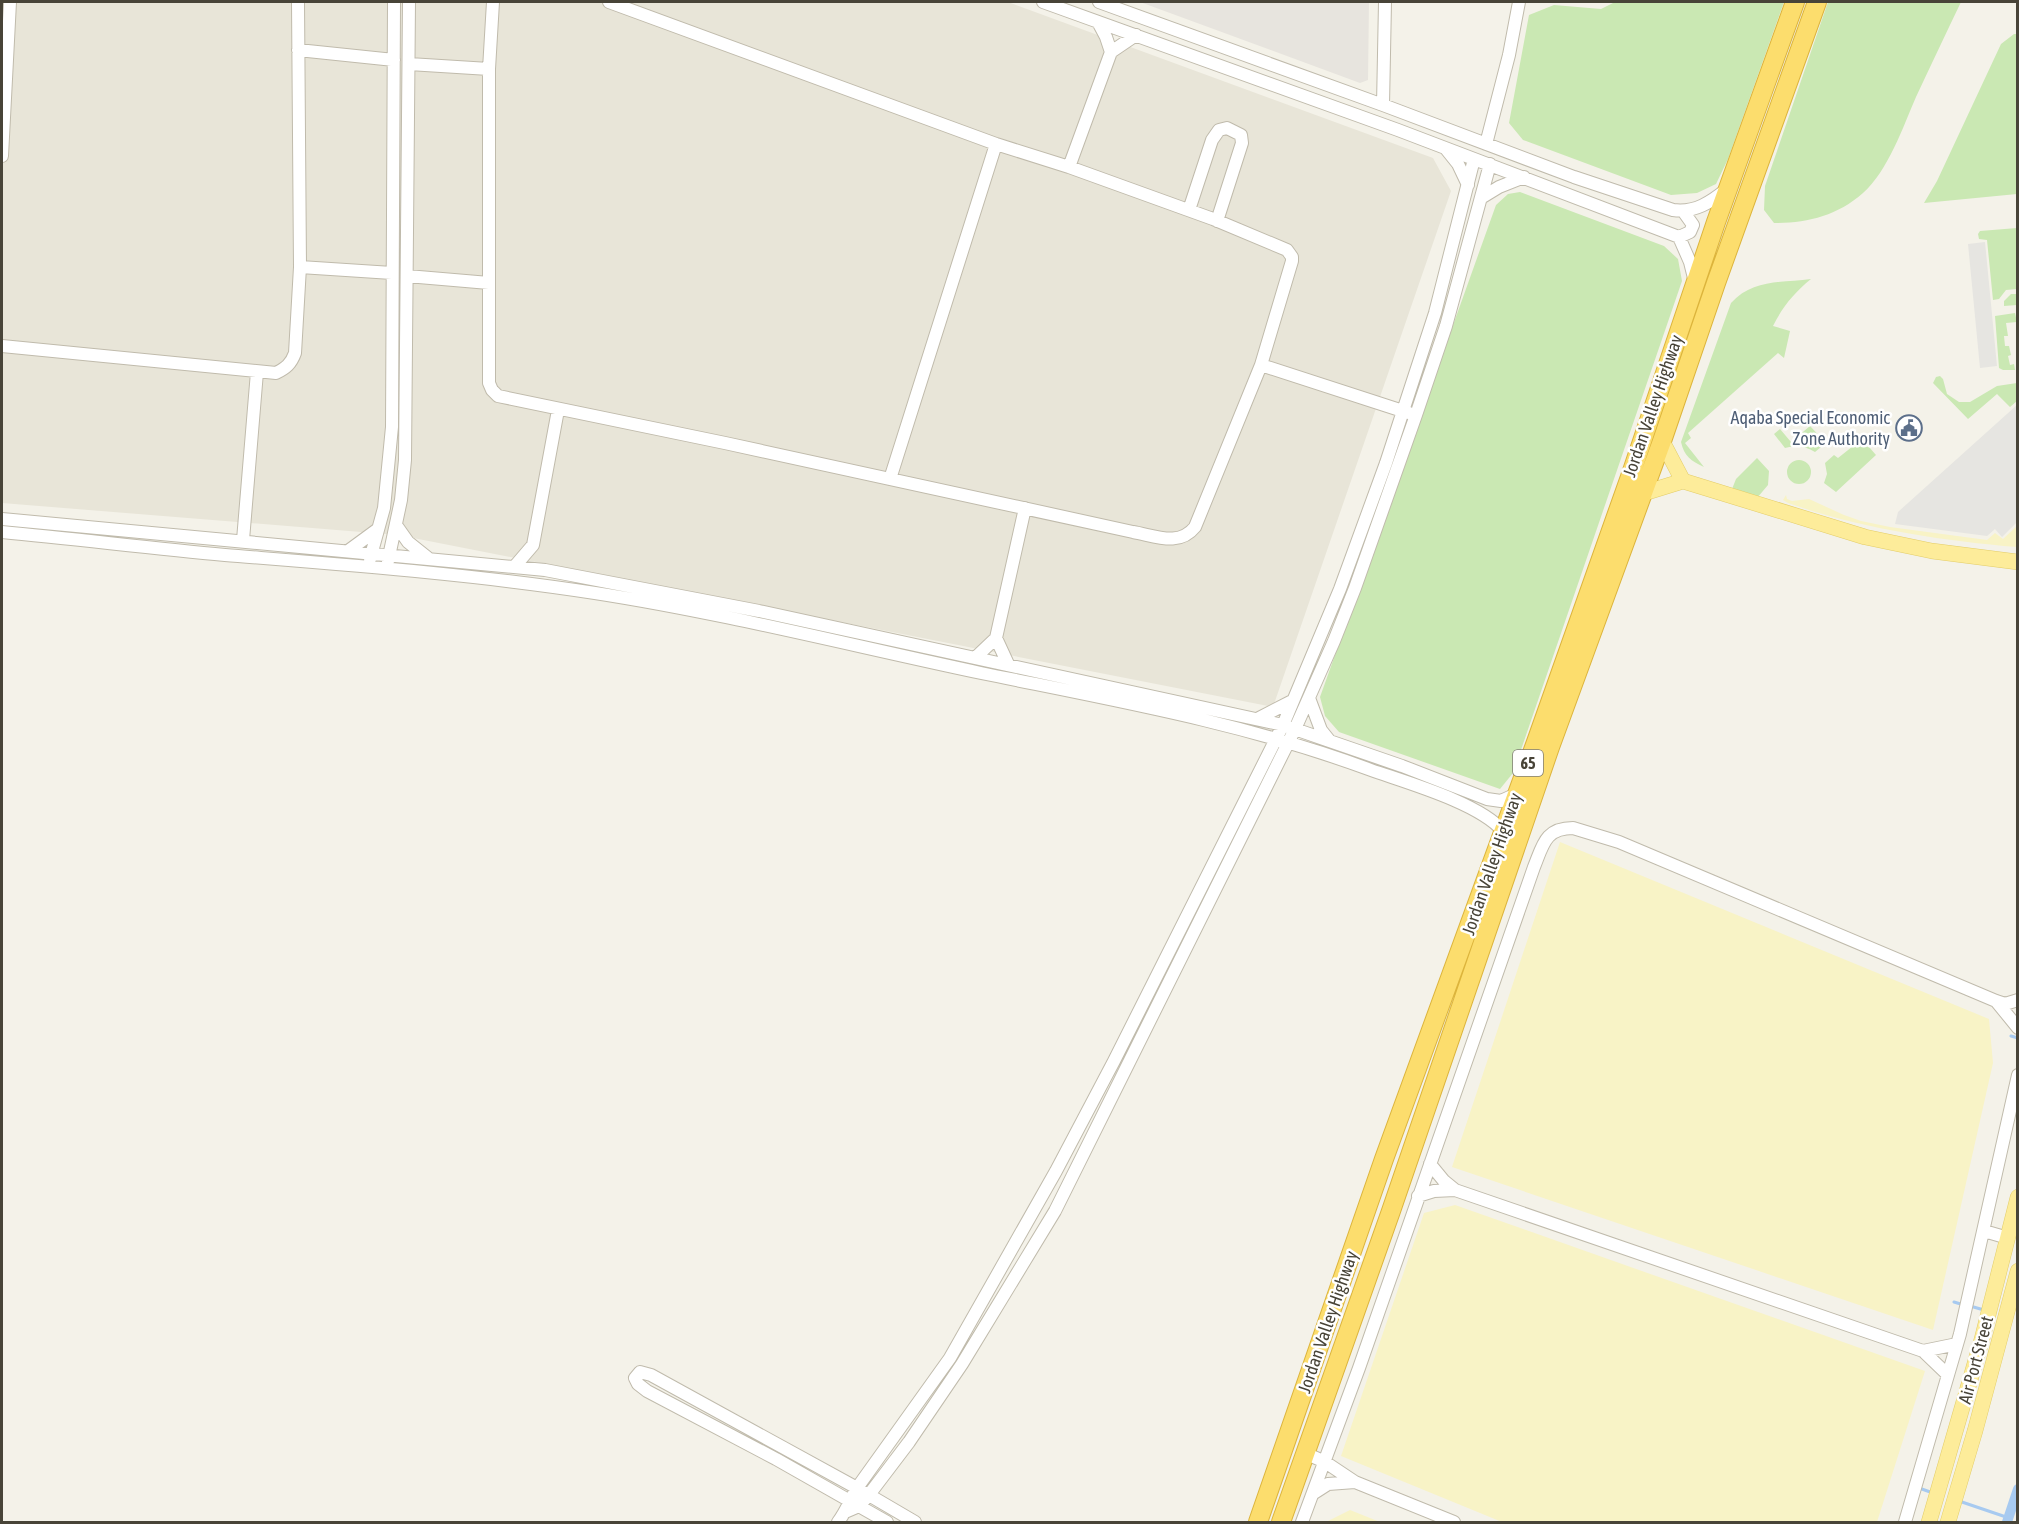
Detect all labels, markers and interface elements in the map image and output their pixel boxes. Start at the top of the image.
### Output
street label: Jordan Valley Highway [1618,332,1687,480]
place label: Aqaba Special Economic Zone Authority [1731,407,1890,449]
public building icon: Aqaba Special Economic Zone Authority [1894,413,1924,443]
road number: 65 [1513,750,1543,776]
street label: Jordan Valley Highway [1457,790,1526,938]
street label: Jordan Valley Highway [1293,1248,1362,1396]
street label: Air Port Street [1954,1314,1997,1406]

